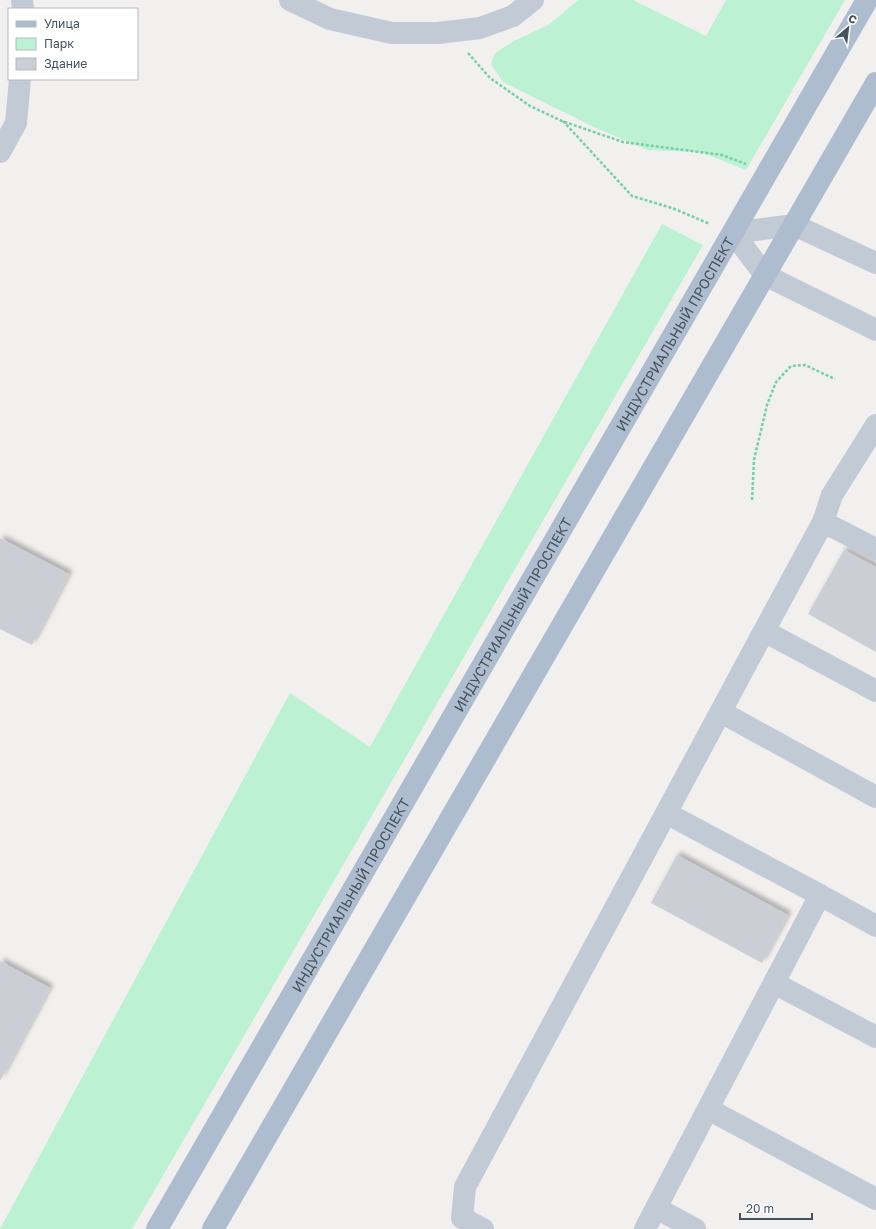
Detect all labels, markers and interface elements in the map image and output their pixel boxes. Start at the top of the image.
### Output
legend [8,8,138,80]
north arrow [828,8,868,48]
text: С [846,11,860,26]
text: Улица [44,16,80,31]
text: Парк [44,36,74,51]
text: Здание [44,56,87,71]
street label: ИНДУСТРИАЛЬНЫЙ ПРОСПЕКТ [612,233,737,434]
street label: ИНДУСТРИАЛЬНЫЙ ПРОСПЕКТ [449,514,575,714]
street label: ИНДУСТРИАЛЬНЫЙ ПРОСПЕКТ [287,794,413,995]
scale bar [740,1195,812,1221]
text: 20 m [746,1201,774,1216]

